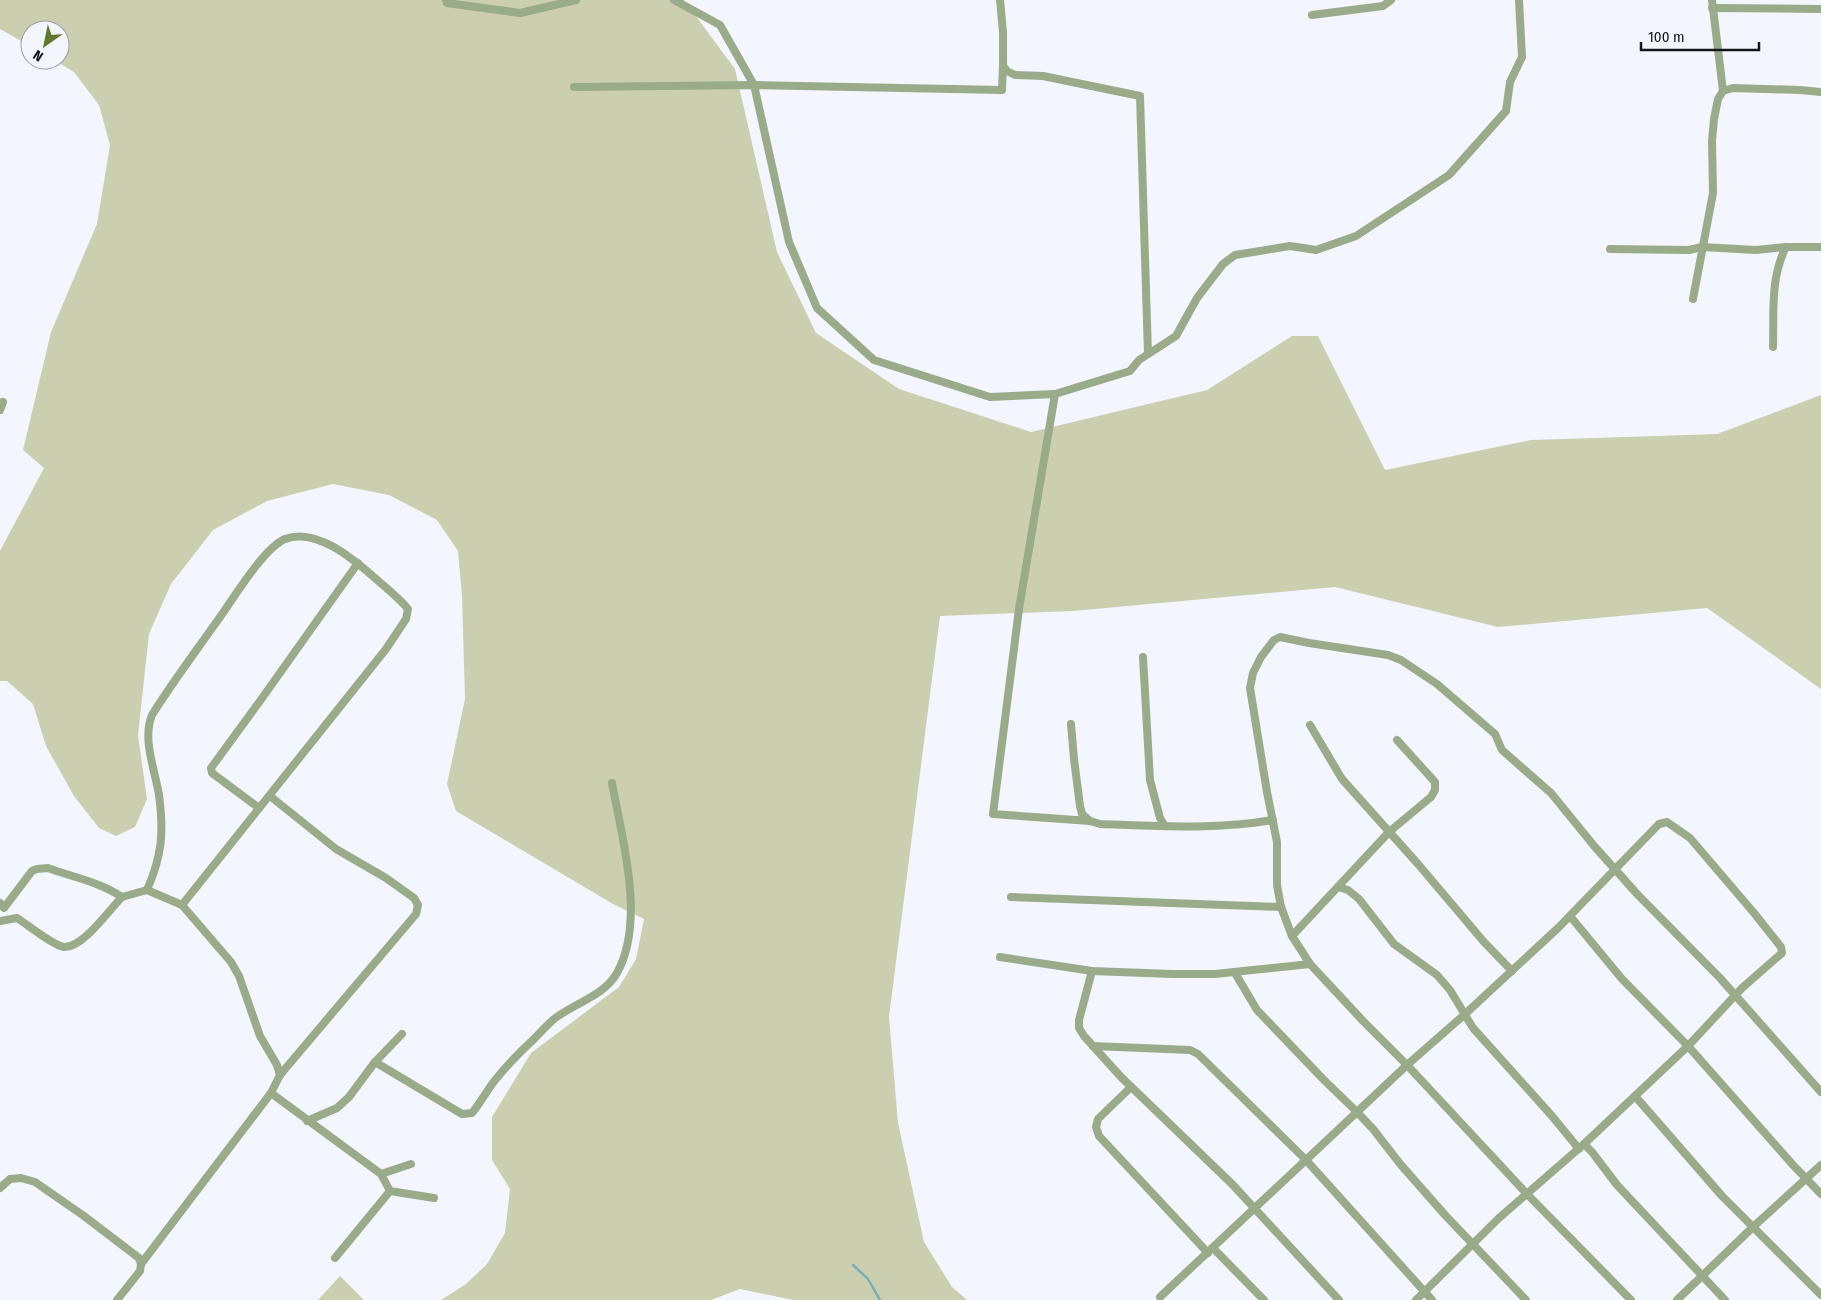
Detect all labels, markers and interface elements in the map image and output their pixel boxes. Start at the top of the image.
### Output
north arrow [20,20,70,70]
scale bar [1641,20,1758,52]
text: 100 m [1648,28,1685,46]
text: N [30,46,46,65]

